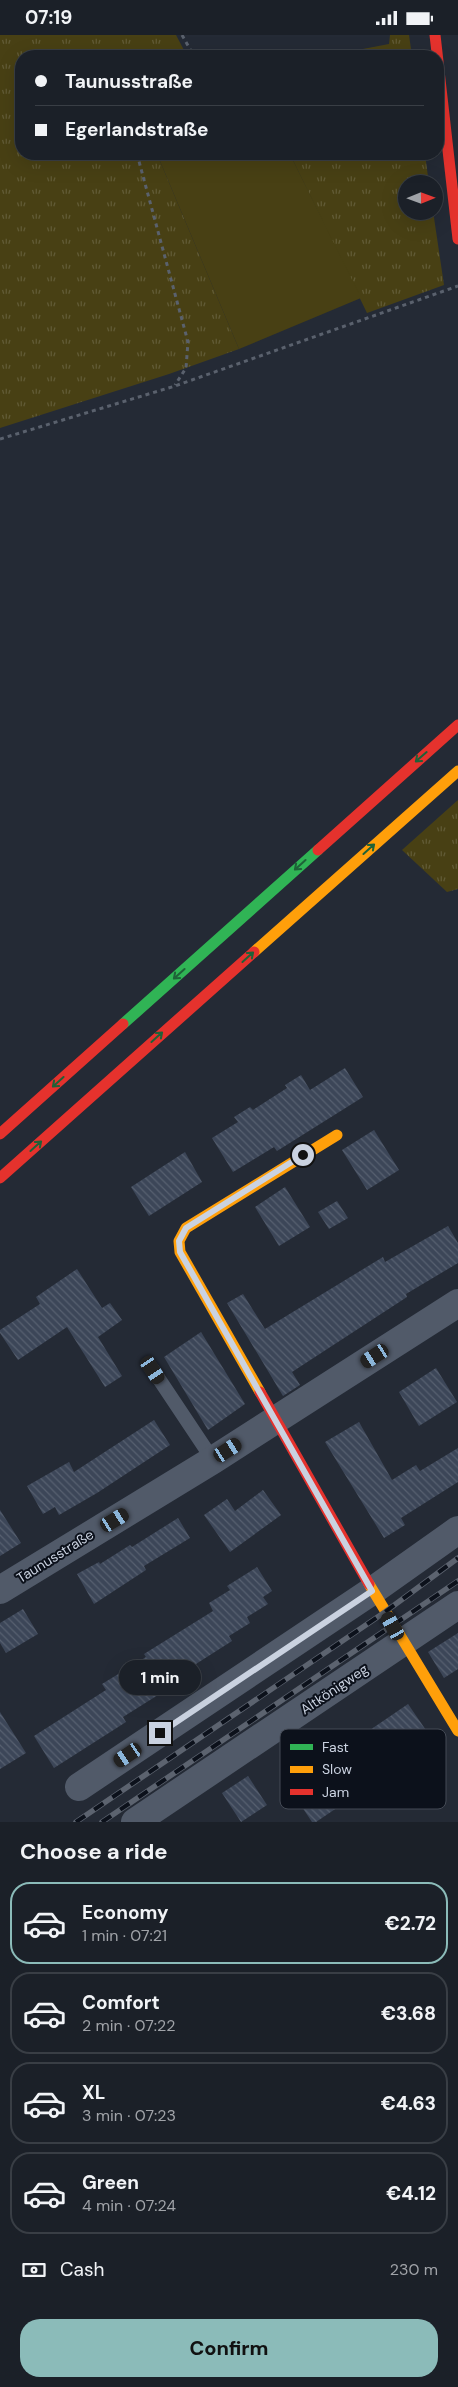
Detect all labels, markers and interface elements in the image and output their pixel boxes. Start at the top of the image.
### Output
text: 07:19 [25,5,72,30]
text: Taunusstraße [65,69,193,94]
text: Egerlandstraße [65,117,208,142]
north arrow [398,175,442,220]
map controls [398,175,443,220]
one-way arrow [415,751,428,763]
one-way arrow [362,843,375,855]
one-way arrow [293,859,306,871]
one-way arrow [241,951,254,963]
one-way arrow [172,968,185,979]
one-way arrow [151,1032,164,1043]
one-way arrow [51,1076,64,1088]
one-way arrow [30,1140,43,1152]
route start [292,1144,314,1166]
car [358,1342,391,1370]
car [138,1353,167,1387]
car [211,1436,244,1464]
car [98,1506,131,1534]
street label: Taunusstraße [13,1525,97,1587]
car [379,1609,406,1643]
street label: Altkönigweg [297,1660,372,1718]
callout: 1 min [119,1661,201,1695]
text: 1 min [140,1667,180,1688]
route end [149,1722,171,1744]
legend [280,1729,446,1809]
text: Fast [322,1738,349,1756]
car [111,1740,144,1770]
text: Slow [322,1760,352,1778]
text: Jam [322,1783,349,1801]
text: Choose a ride [20,1837,168,1866]
text: Economy [82,1900,169,1925]
icon: car [22,1901,67,1946]
text: €2.72 [385,1911,436,1936]
text: 1 min · 07:21 [82,1925,167,1946]
text: Comfort [82,1990,160,2015]
icon: car [22,1991,67,2036]
text: €3.68 [381,2001,436,2026]
text: 2 min · 07:22 [82,2015,175,2036]
text: XL [82,2080,105,2105]
icon: car [22,2081,67,2126]
text: €4.63 [381,2091,436,2116]
text: 3 min · 07:23 [82,2105,176,2126]
text: Green [82,2170,139,2195]
icon: car [22,2171,67,2216]
text: €4.12 [386,2181,436,2206]
text: 4 min · 07:24 [82,2195,176,2216]
icon: cash [20,2256,48,2284]
text: Cash [60,2257,104,2282]
text: 230 m [390,2259,438,2280]
button: Confirm [20,2319,438,2377]

